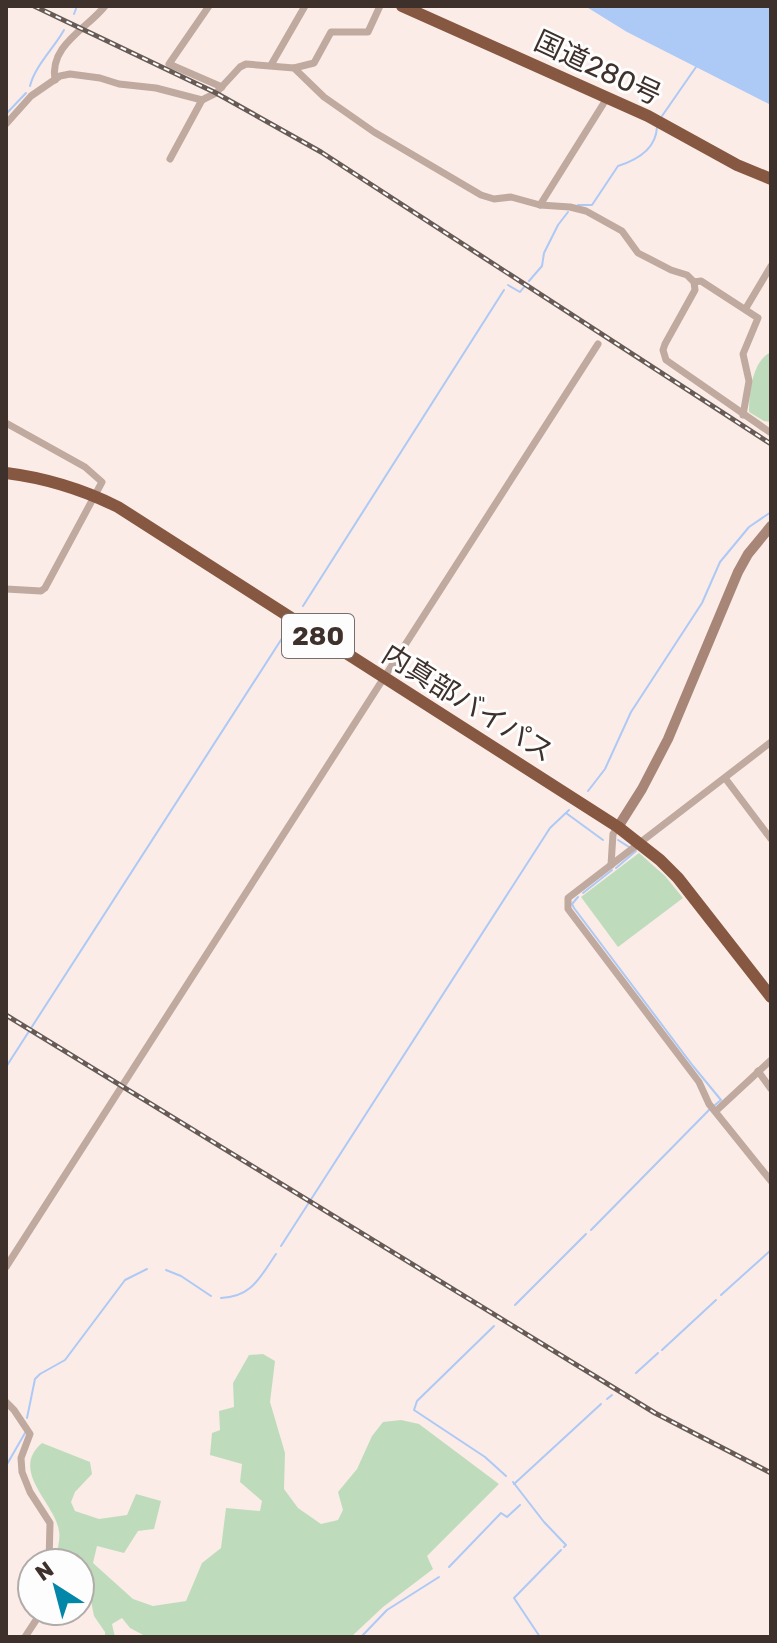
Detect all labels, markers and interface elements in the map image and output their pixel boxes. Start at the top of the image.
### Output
street label: 国道280号 [529,24,667,112]
road number: 280 [282,614,354,658]
street label: 内真部バイパス [376,637,560,769]
north arrow [16,1547,96,1627]
text: N [30,1556,59,1587]

